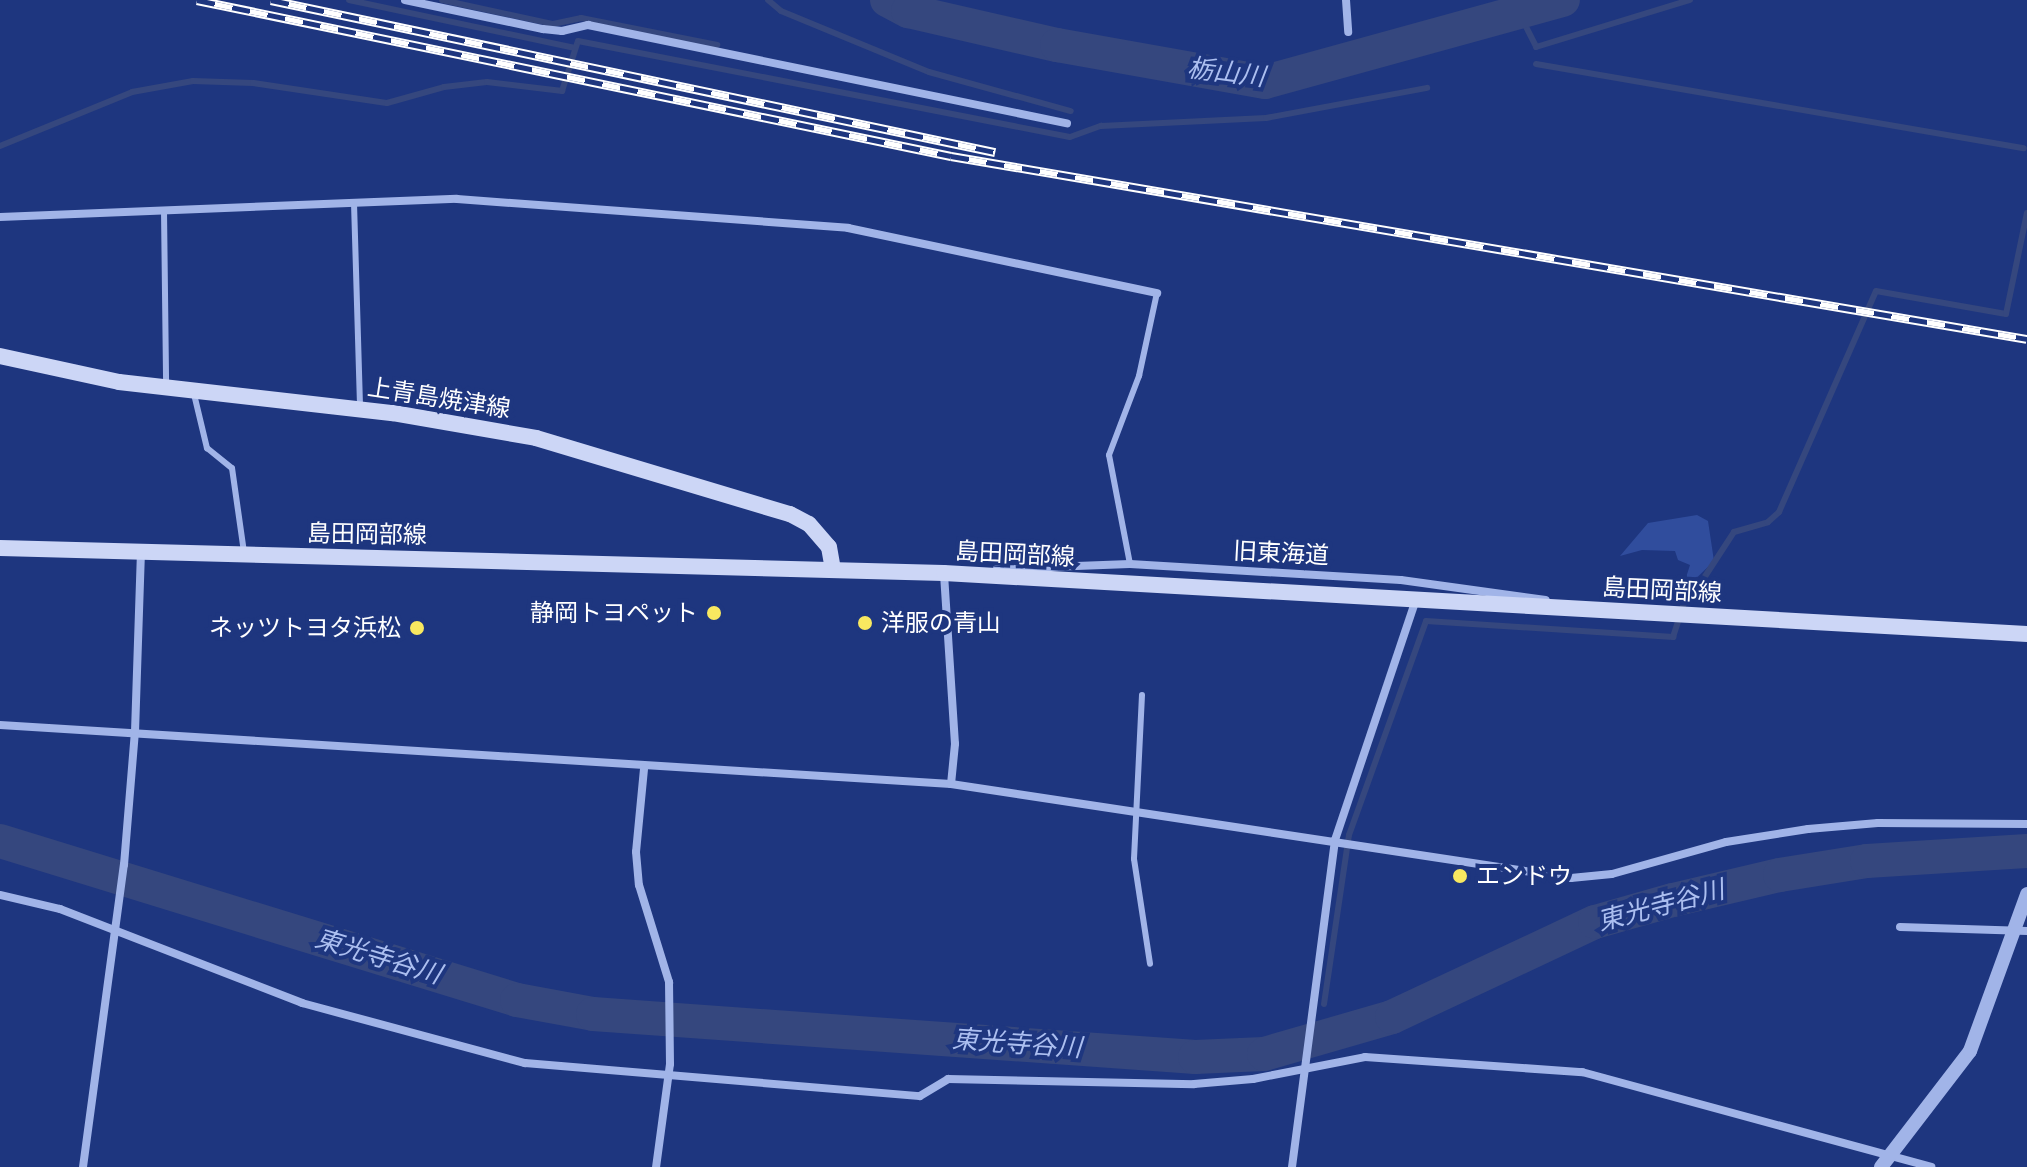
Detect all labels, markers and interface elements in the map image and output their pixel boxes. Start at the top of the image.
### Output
water label: 栃山川 [1185,53,1267,93]
street label: 上青島焼津線 [366,373,512,423]
street label: 島田岡部線 [307,519,427,549]
street label: 島田岡部線 [954,536,1076,572]
street label: 旧東海道 [1232,536,1330,570]
street label: 島田岡部線 [1601,572,1723,608]
place label: 静岡トヨペット [530,599,698,627]
marker: 静岡トヨペット [705,604,723,622]
place label: 洋服の青山 [881,609,1001,637]
place label: ネッツトヨタ浜松 [209,614,401,642]
marker: 洋服の青山 [856,614,874,632]
marker: ネッツトヨタ浜松 [408,619,426,637]
place label: エンドウ [1476,862,1572,890]
marker: エンドウ [1451,867,1469,885]
water label: 東光寺谷川 [1594,874,1728,938]
water label: 東光寺谷川 [311,923,445,991]
water label: 東光寺谷川 [951,1024,1083,1064]

